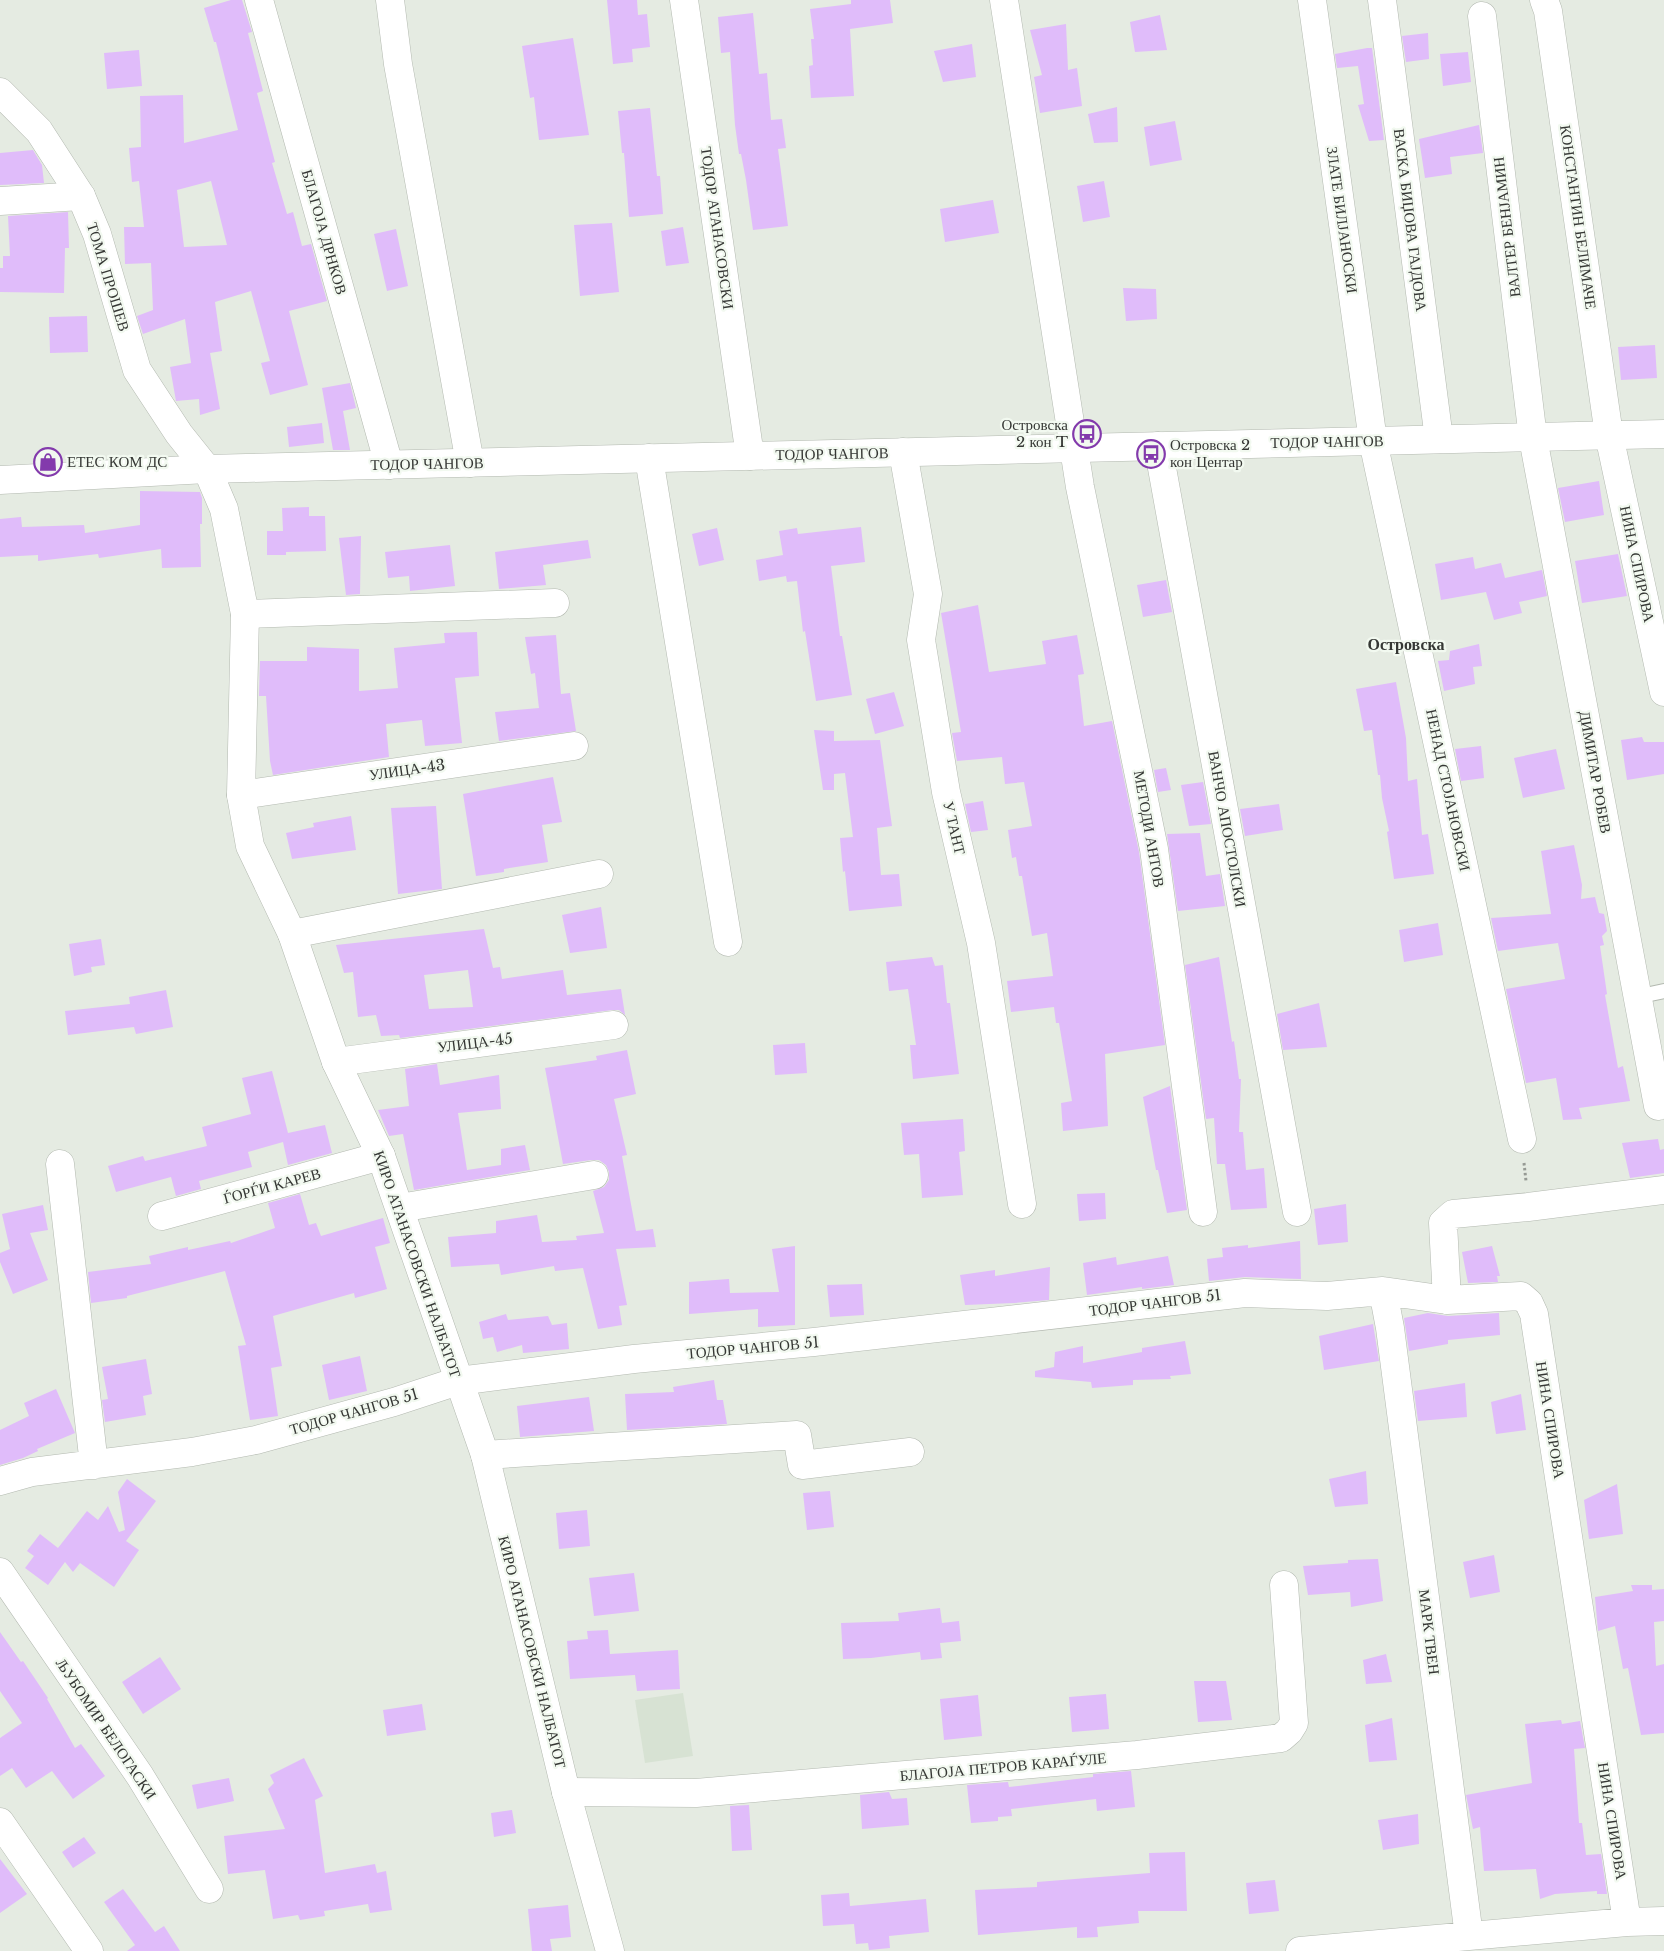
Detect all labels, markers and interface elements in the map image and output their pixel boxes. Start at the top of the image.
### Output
street label: КОНСТАНТИН БЕЛИМАЧЕ [1556,124,1601,310]
street label: ВАСКА БИЏОВА ГАЈДОВА [1390,127,1431,313]
street label: ТОДОР АТАНАСОВСКИ [697,145,738,311]
street label: ЗЛАТЕ БИЛЈАНОСКИ [1323,145,1362,295]
street label: ВАЛТЕР БЕНЈАМИН [1488,156,1525,298]
street label: БЛАГОЈА ДРНКОВ [298,167,351,297]
street label: ТОМА ПРОШЕВ [83,220,134,334]
place label: Островска 2 кон T [1001,415,1068,451]
bus stop icon: Островска 2 кон T [1072,419,1102,449]
street label: ТОДОР ЧАНГОВ [1270,431,1384,452]
place label: Островска 2 кон Центар [1170,435,1250,471]
bus stop icon: Островска 2 кон Центар [1136,439,1166,469]
street label: ТОДОР ЧАНГОВ [775,443,889,464]
shop icon: ЕТЕС КОМ ДС [33,447,63,477]
place label: ЕТЕС КОМ ДС [67,452,167,471]
street label: ТОДОР ЧАНГОВ [370,453,484,474]
street label: НИНА СПИРОВА [1616,504,1659,624]
district label: Островска [1367,634,1445,654]
street label: НЕНАД СТОЈАНОВСКИ [1422,707,1475,873]
street label: ДИМИТАР РОБЕВ [1575,709,1616,835]
street label: ВАНЧО АПОСТОЛСКИ [1204,749,1251,909]
street label: УЛИЦА-43 [368,755,446,784]
street label: МЕТОДИ АНТОВ [1130,769,1169,889]
street label: У ТАНТ [939,799,970,856]
street label: УЛИЦА-45 [436,1028,514,1057]
street label: КИРО АТАНАСОВСКИ НАЛБАТОТ [370,1148,465,1380]
street label: ЃОРЃИ КАРЕВ [221,1163,323,1208]
street label: ТОДОР ЧАНГОВ 51 [1088,1285,1222,1320]
street label: ТОДОР ЧАНГОВ 51 [686,1332,820,1363]
street label: НИНА СПИРОВА [1532,1360,1569,1480]
street label: ТОДОР ЧАНГОВ 51 [287,1384,420,1439]
street label: КИРО АТАНАСОВСКИ НАЛБАТОТ [494,1534,571,1770]
street label: МАРК ТВЕН [1415,1588,1444,1676]
street label: ЉУБОМИР БЕЛОГАСКИ [52,1654,161,1803]
street label: БЛАГОЈА ПЕТРОВ КАРАЃУЛЕ [899,1748,1107,1785]
street label: НИНА СПИРОВА [1594,1761,1631,1881]

